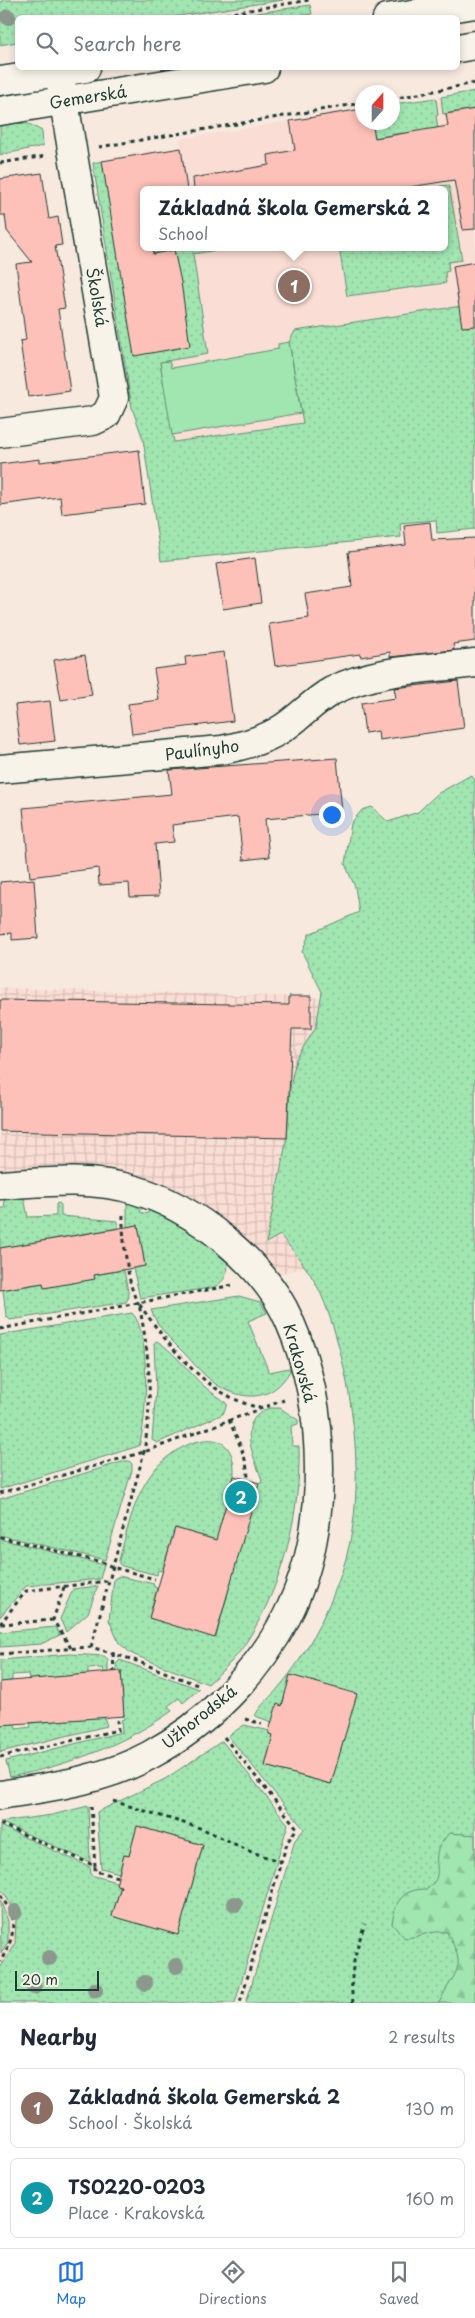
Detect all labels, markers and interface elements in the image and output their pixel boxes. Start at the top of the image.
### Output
search box [15,15,460,70]
icon: search [33,29,61,57]
text: Search here [73,29,182,57]
street label: Gemerská [48,78,128,114]
north arrow [355,85,400,130]
popup [140,186,448,251]
text: Základná škola Gemerská 2 [158,193,430,221]
text: School [158,221,208,245]
street label: Školská [81,265,115,328]
pin: 1 [278,267,310,305]
street label: Paulínyho [163,733,240,765]
your location [319,802,345,828]
street label: Krakovská [278,1321,324,1405]
pin: 2 [225,1478,257,1516]
street label: Užhorodská [156,1678,241,1754]
scale bar [15,1968,99,1991]
text: 20 m [22,1969,58,1990]
text: Nearby [20,2020,97,2052]
text: 2 results [388,2024,455,2048]
text: Základná škola Gemerská 2 [68,2082,340,2110]
text: 1 [33,2096,41,2120]
text: 130 m [406,2096,454,2120]
text: School · Školská [68,2110,192,2134]
text: TS0220-0203 [68,2172,205,2200]
text: 2 [31,2186,43,2210]
text: 160 m [406,2186,454,2210]
text: Place · Krakovská [68,2200,205,2224]
tab: Map [56,2258,86,2309]
tab: Directions [199,2258,267,2309]
tab: Saved [379,2258,419,2309]

